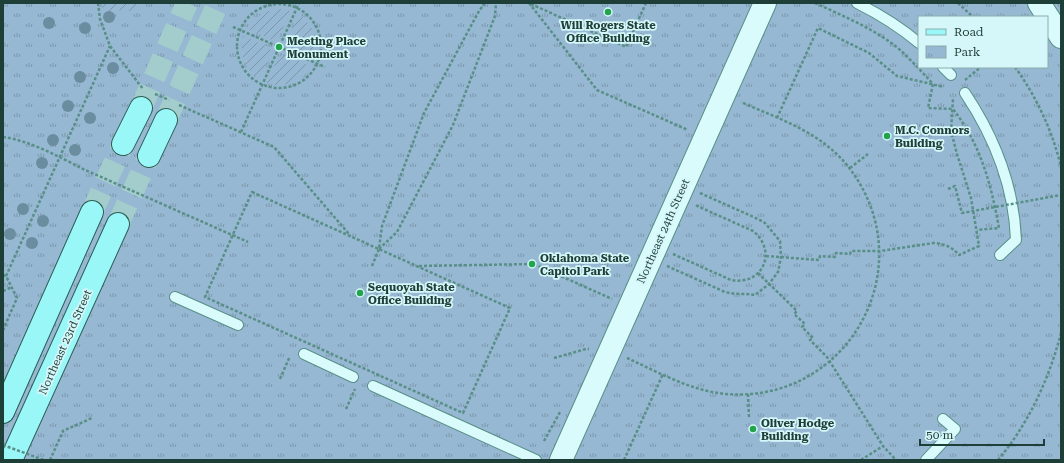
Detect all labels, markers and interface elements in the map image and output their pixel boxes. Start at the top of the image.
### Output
marker: Will Rogers State Office Building [603,7,613,17]
legend [918,16,1048,68]
place label: Will Rogers State Office Building [560,19,656,45]
text: Road [954,25,984,39]
place label: Meeting Place Monument [287,35,366,61]
marker: Meeting Place Monument [274,42,284,52]
text: Park [954,45,981,59]
place label: M.C. Connors Building [895,124,970,150]
marker: M.C. Connors Building [882,131,892,141]
street label: Northeast 24th Street [634,177,692,286]
place label: Oklahoma State Capitol Park [540,252,630,278]
marker: Oklahoma State Capitol Park [527,259,537,269]
place label: Sequoyah State Office Building [368,281,455,307]
street label: Northeast 23rd Street [36,288,94,397]
marker: Sequoyah State Office Building [355,288,365,298]
place label: Oliver Hodge Building [761,417,835,443]
scale bar [920,421,1044,447]
marker: Oliver Hodge Building [748,424,758,434]
text: 50 m [926,428,953,442]

